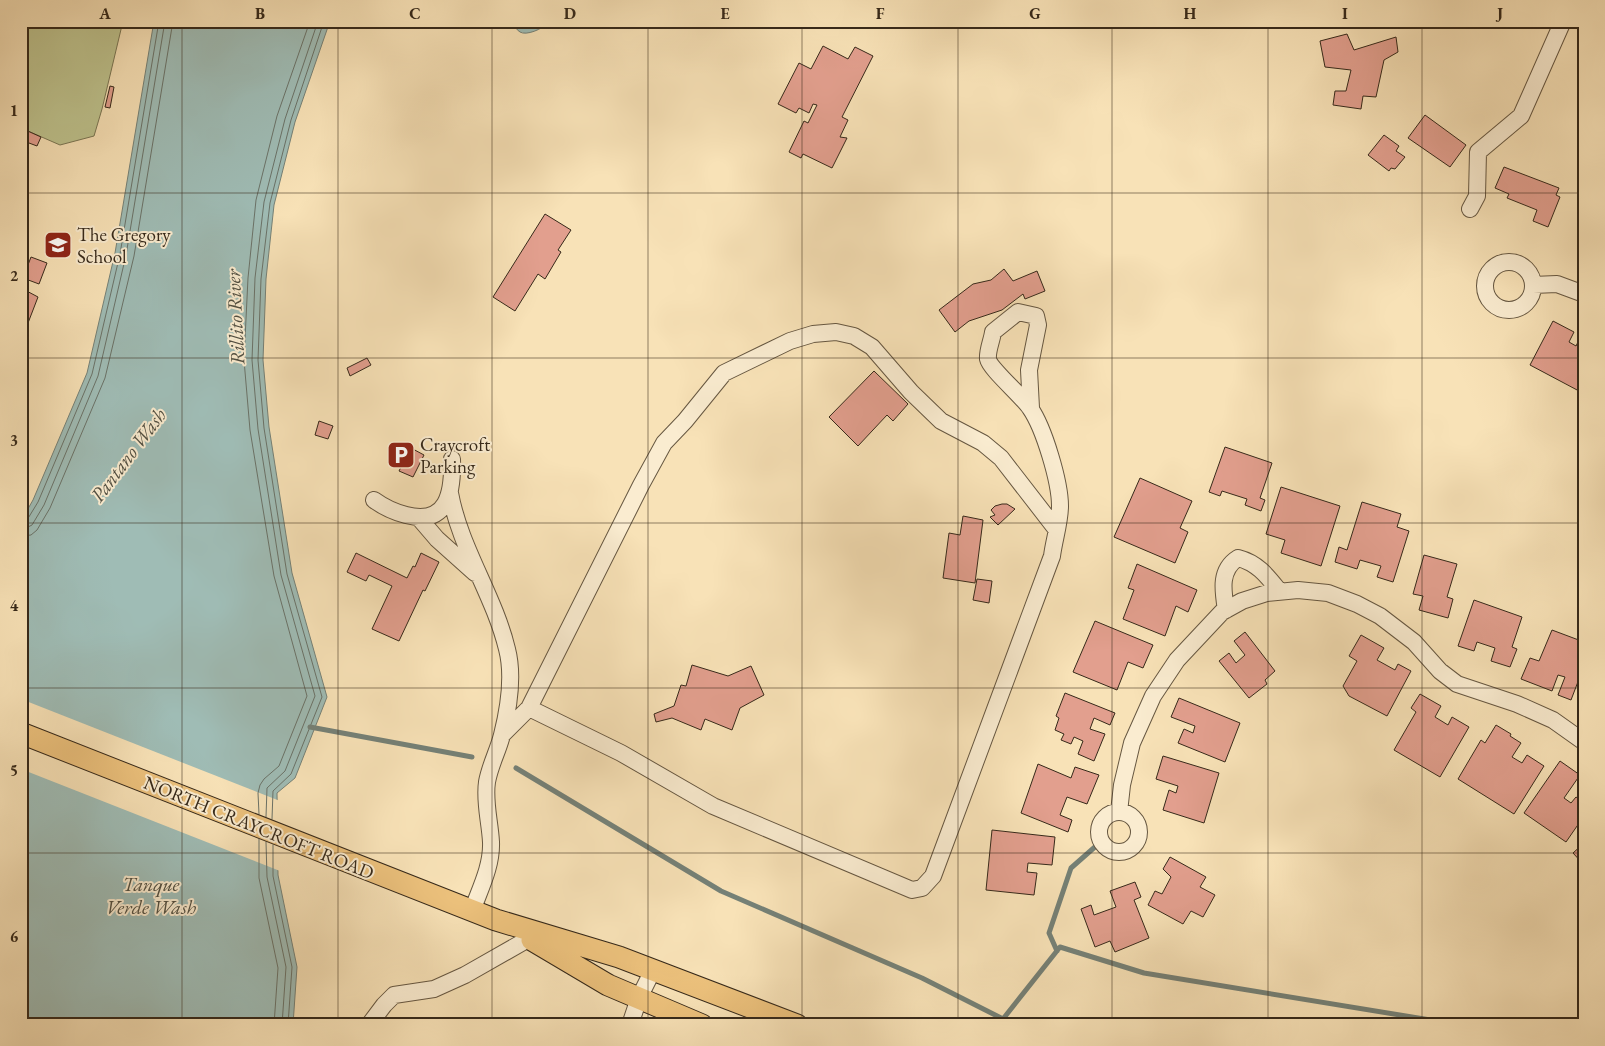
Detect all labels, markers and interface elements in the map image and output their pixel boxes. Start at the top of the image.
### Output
text: A [98,3,111,24]
text: B [255,3,265,24]
text: C [409,3,421,24]
text: D [564,3,576,24]
text: E [720,3,730,24]
text: F [876,3,885,24]
text: G [1029,3,1041,24]
text: H [1184,3,1197,24]
text: I [1342,3,1348,24]
text: J [1495,3,1503,24]
text: 1 [10,100,18,121]
place label: The Gregory School [77,222,171,269]
school or university icon: The Gregory School [43,230,73,260]
text: 2 [10,265,19,286]
water label: Rillito River [219,267,250,366]
water label: Pantano Wash [84,403,172,507]
text: 3 [10,430,18,451]
place label: Craycroft Parking [420,432,490,479]
parking icon: Craycroft Parking [386,440,416,470]
text: 4 [10,595,19,616]
text: 5 [10,760,18,781]
street label: NORTH CRAYCROFT ROAD [140,770,378,885]
water label: Tanque Verde Wash [106,871,196,920]
text: 6 [10,926,19,947]

